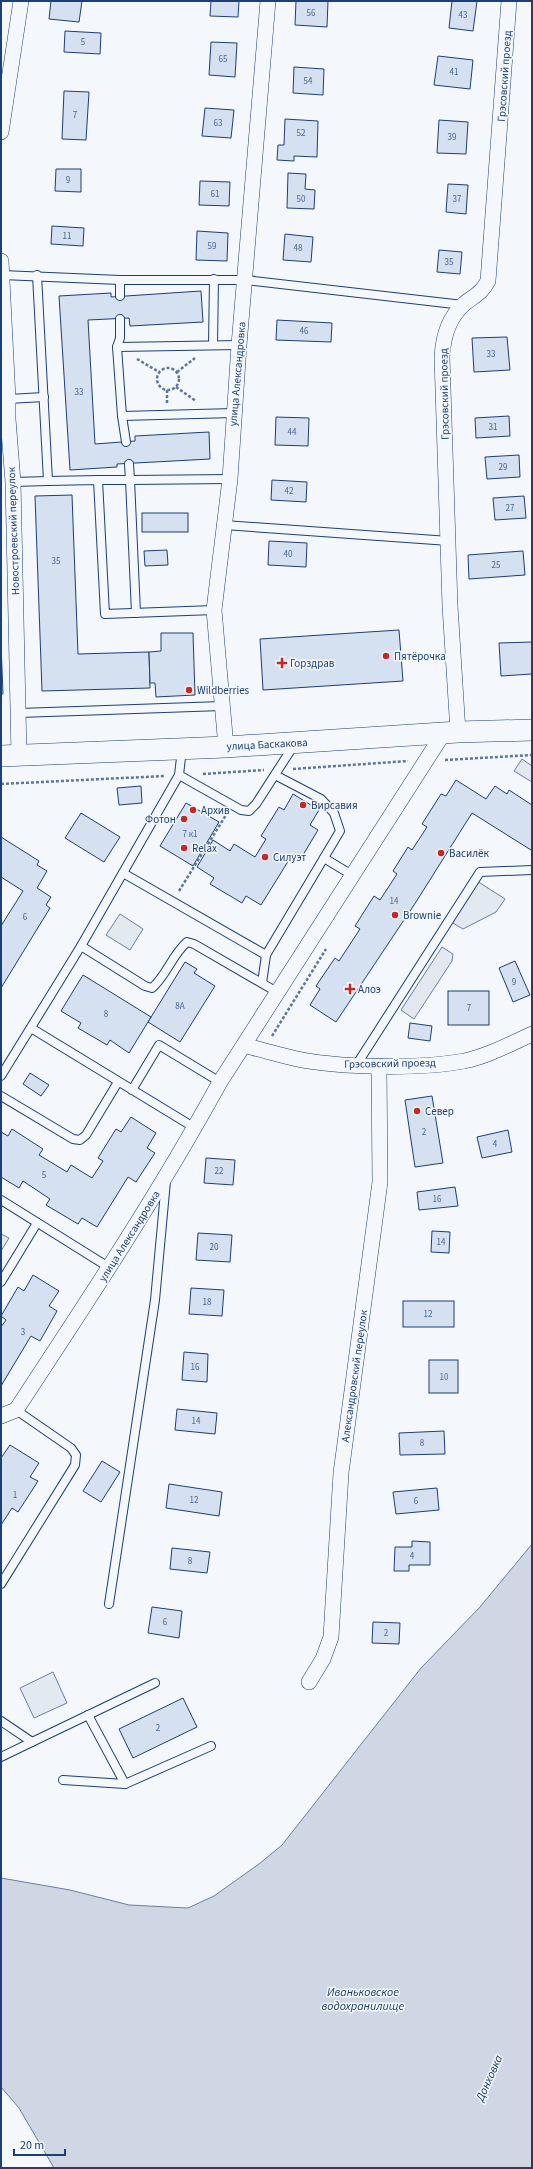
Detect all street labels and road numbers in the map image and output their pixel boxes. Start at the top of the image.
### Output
street label: Грэсовский проезд [494,30,515,122]
street label: улица Александровка [225,321,250,427]
street label: Грэсовский проезд [436,348,453,440]
street label: Новостроевский переулок [4,466,23,595]
street label: улица Баскакова [226,735,308,754]
street label: Грэсовский проезд [344,1055,436,1072]
street label: улица Александровка [95,1188,164,1285]
street label: Александровский переулок [338,1308,371,1443]

